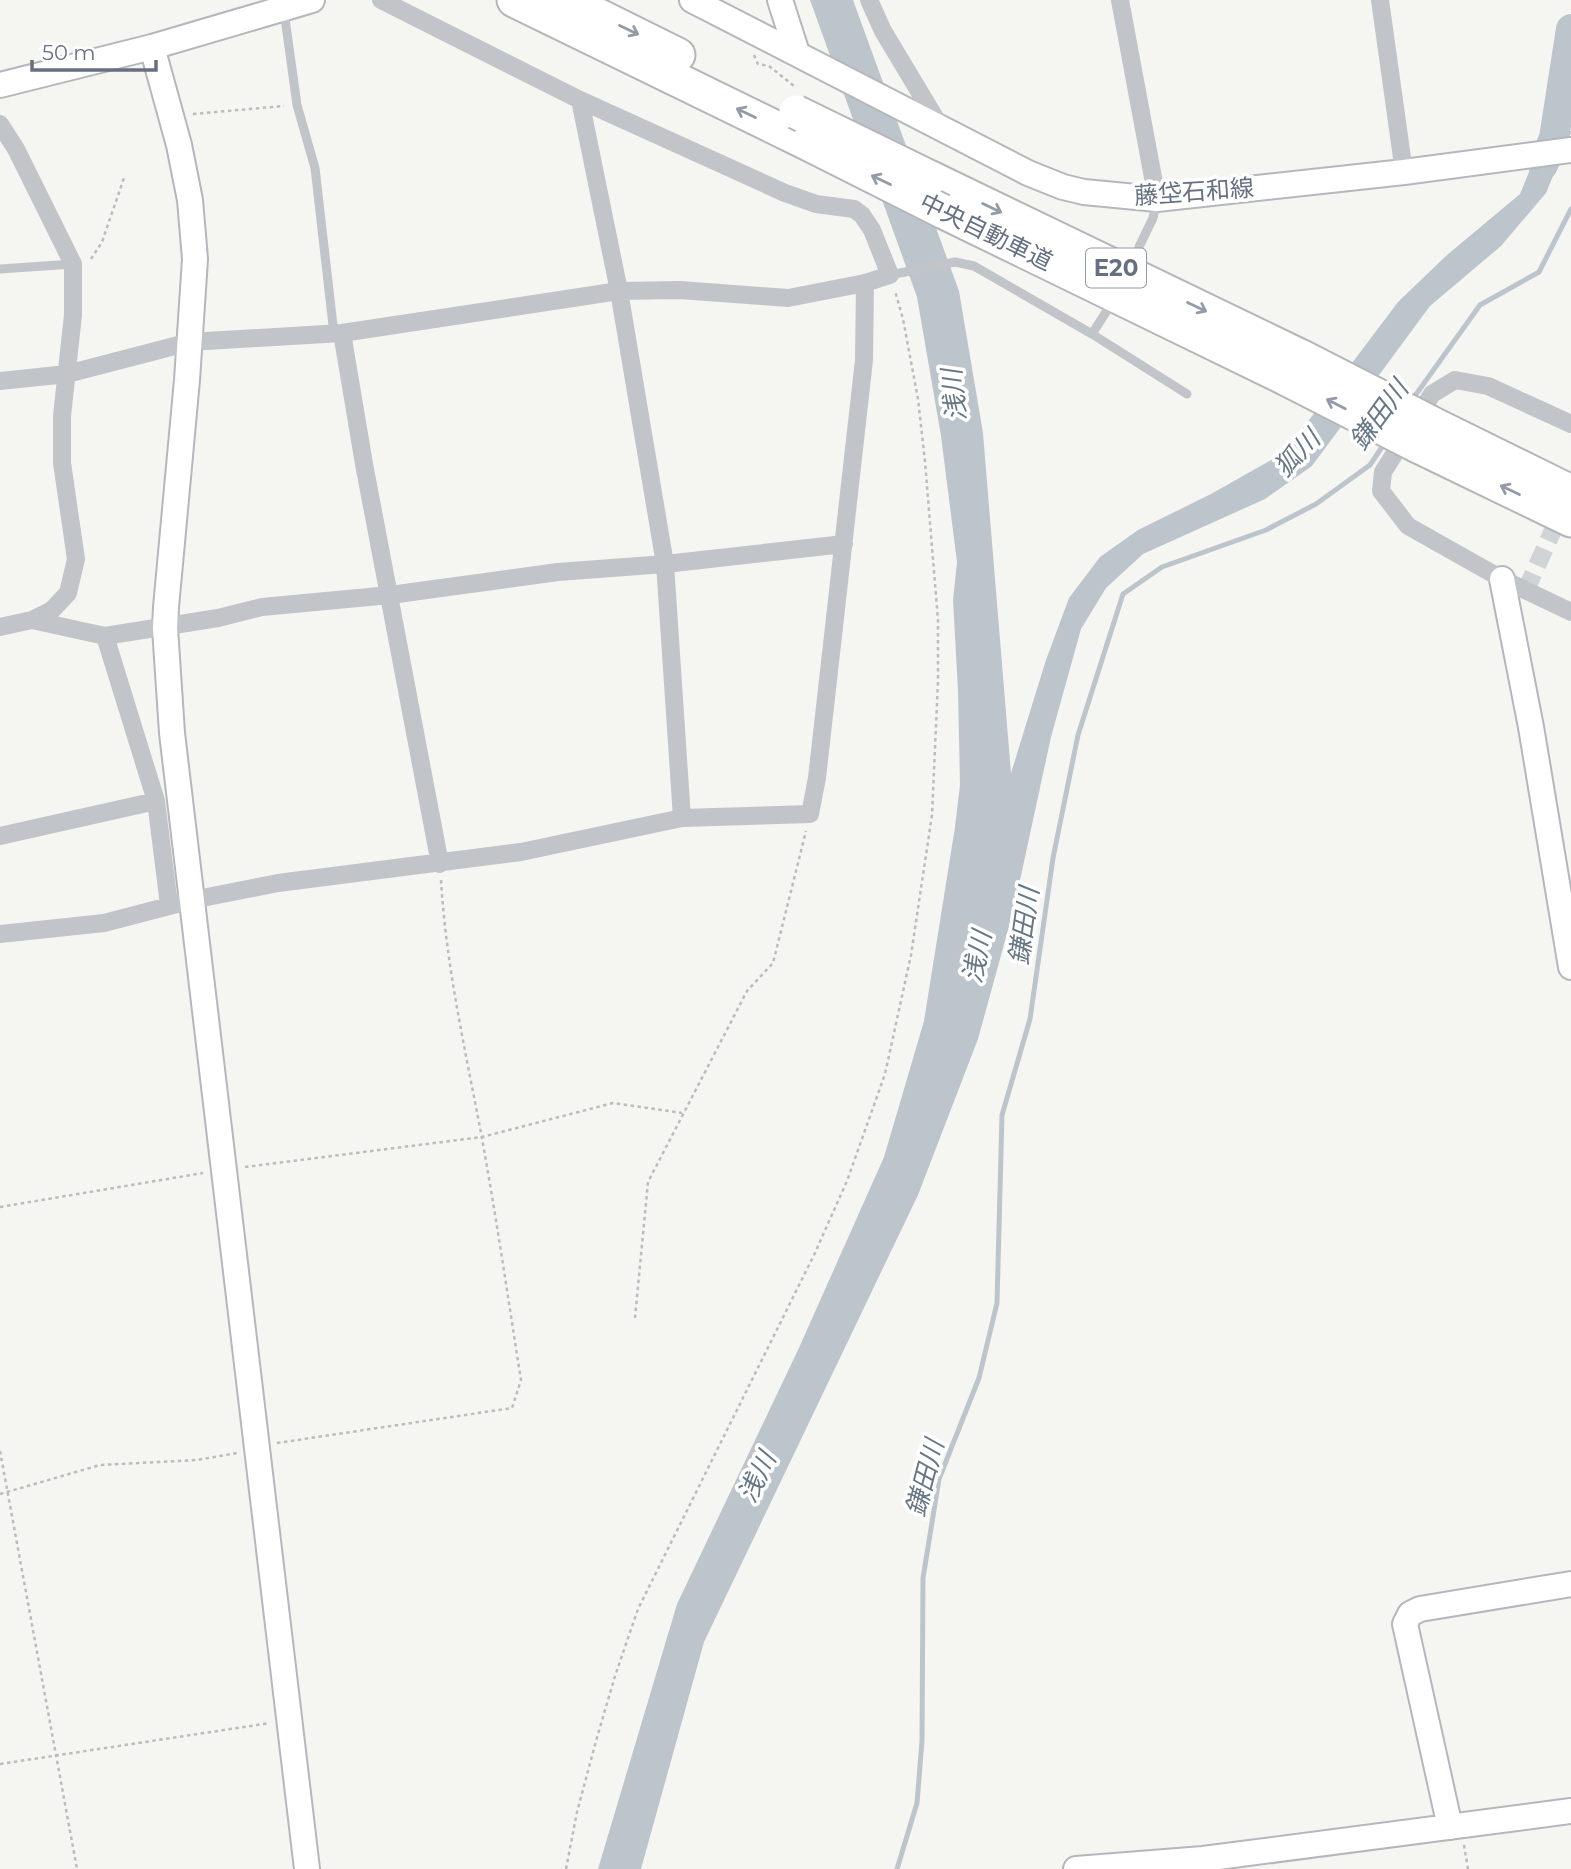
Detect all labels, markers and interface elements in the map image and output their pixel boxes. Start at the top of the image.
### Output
one-way arrow [618,24,639,38]
scale bar [32,28,156,72]
text: 50 m [42,40,96,65]
one-way arrow [736,106,757,120]
one-way arrow [871,173,892,187]
street label: 藤垈石和線 [1133,173,1255,210]
street label: 中央自動車道 [915,187,1057,276]
one-way arrow [981,202,1003,215]
road number: E20 [1086,248,1146,288]
one-way arrow [1187,301,1208,314]
water label: 浅川 [935,364,973,423]
water label: 鎌田川 [1343,372,1417,456]
one-way arrow [1326,396,1347,410]
water label: 狐川 [1267,421,1329,483]
one-way arrow [1500,483,1521,497]
water label: 鎌田川 [1003,882,1046,967]
water label: 浅川 [956,925,999,986]
water label: 鎌田川 [899,1433,951,1520]
water label: 浅川 [731,1444,784,1507]

